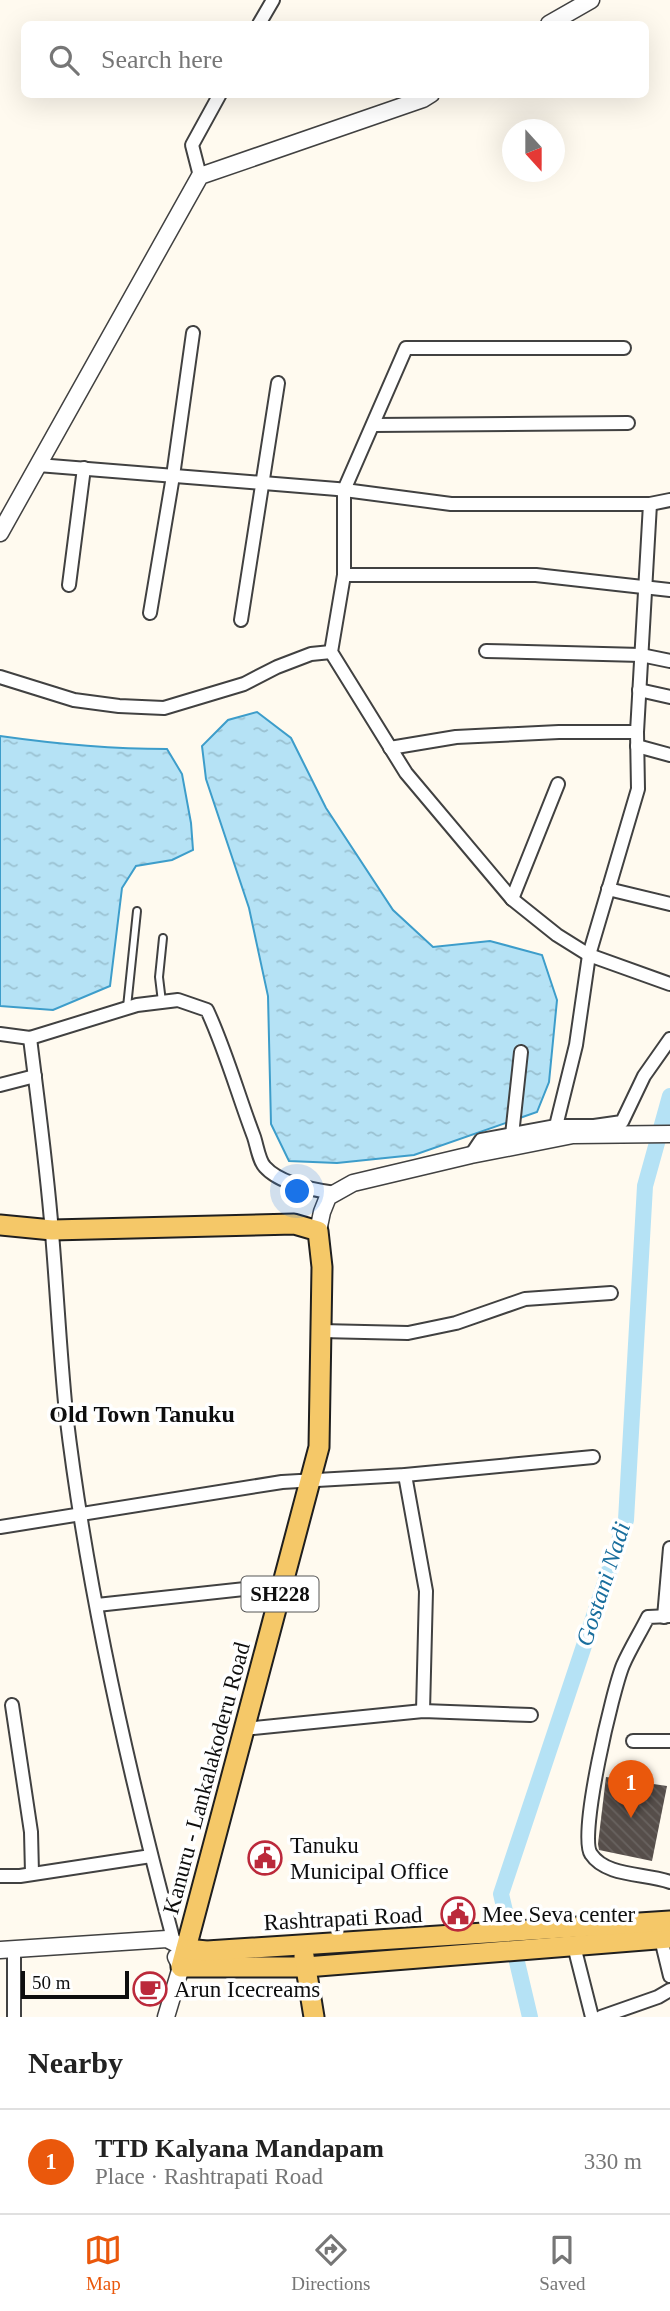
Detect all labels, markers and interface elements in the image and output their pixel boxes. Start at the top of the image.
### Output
search box [21,21,649,98]
icon: search [45,41,83,79]
text: Search here [101,45,223,74]
north arrow [502,119,565,182]
your location [280,1174,314,1208]
district label: Old Town Tanuku [49,1401,235,1427]
water label: Gostani Nadi [571,1519,635,1649]
road number: SH228 [242,1576,318,1612]
street label: Kanuru - Lankalakoderu Road [158,1639,255,1917]
pin: 1 [608,1760,654,1818]
place label: Tanuku Municipal Office [290,1833,449,1884]
public building icon: Tanuku Municipal Office [246,1839,284,1877]
public building icon: Mee Seva center [439,1895,477,1933]
street label: Rashtrapati Road [263,1902,424,1935]
place label: Mee Seva center [482,1902,636,1927]
scale bar [21,1968,130,2000]
cafe icon: Arun Icecreams [131,1970,169,2008]
text: 50 m [32,1972,71,1993]
place label: Arun Icecreams [174,1977,320,2002]
text: Nearby [28,2046,123,2079]
text: TTD Kalyana Mandapam [95,2134,384,2163]
text: 1 [45,2149,57,2174]
text: 330 m [584,2149,642,2174]
text: Place · Rashtrapati Road [95,2164,323,2189]
tab: Map [84,2231,122,2295]
tab: Directions [291,2231,370,2295]
tab: Saved [539,2231,586,2295]

